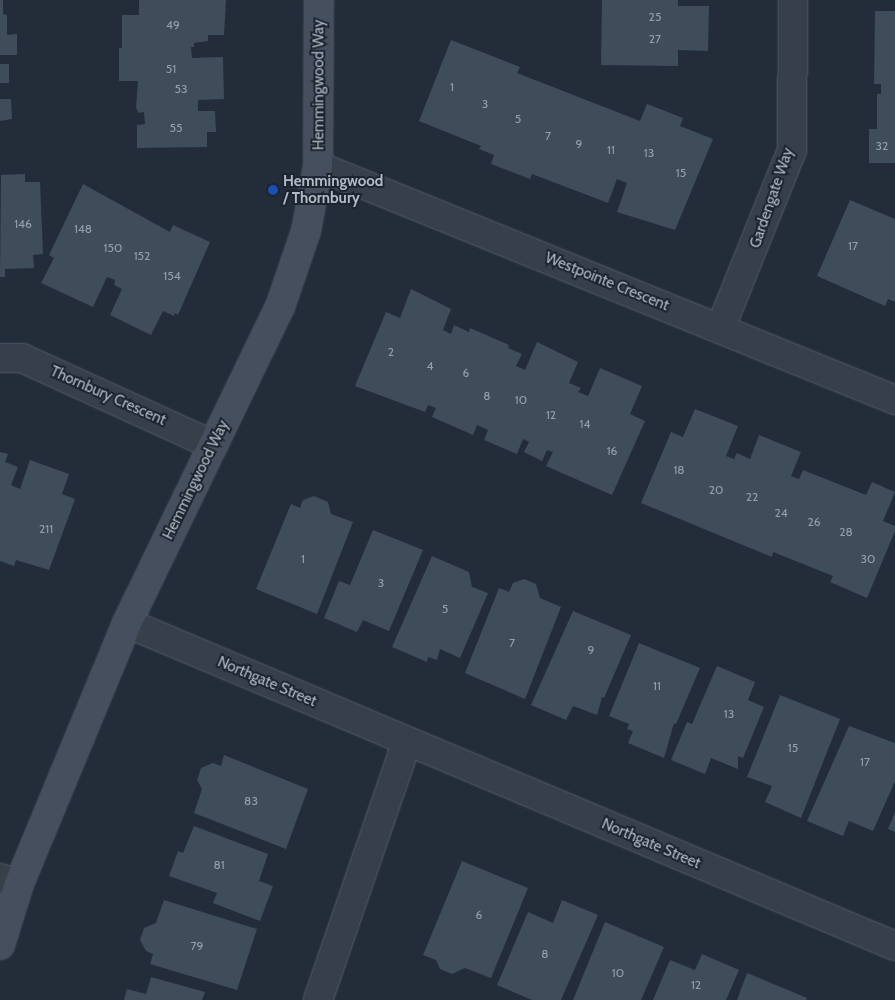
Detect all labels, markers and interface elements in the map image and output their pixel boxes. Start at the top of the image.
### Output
house number: 25 [649,10,661,24]
house number: 49 [166,18,180,32]
street label: Hemmingwood Way [310,20,328,150]
house number: 27 [649,32,661,46]
house number: 51 [166,62,176,76]
house number: 1 [450,80,454,94]
house number: 53 [175,82,187,96]
house number: 3 [482,97,488,111]
house number: 5 [515,112,521,126]
house number: 55 [170,121,182,135]
house number: 7 [545,129,551,143]
house number: 9 [576,137,582,151]
house number: 32 [876,139,888,153]
house number: 11 [607,143,615,157]
house number: 13 [644,146,654,160]
street label: Gardengate Way [746,146,798,250]
house number: 15 [676,166,686,180]
place label: Hemmingwood / Thornbury [283,172,383,207]
marker: Hemmingwood / Thornbury [267,184,279,196]
house number: 146 [14,217,32,231]
house number: 148 [74,222,92,236]
house number: 17 [848,239,858,253]
house number: 150 [104,241,122,255]
house number: 152 [134,249,150,263]
street label: Westpointe Crescent [542,249,672,315]
house number: 154 [163,269,181,283]
house number: 2 [388,345,394,359]
house number: 4 [427,359,433,373]
street label: Thornbury Crescent [47,362,169,430]
house number: 6 [463,366,469,380]
house number: 8 [483,389,491,403]
house number: 10 [515,393,527,407]
house number: 12 [546,408,556,422]
street label: Hemmingwood Way [159,417,233,543]
house number: 14 [580,417,590,431]
house number: 16 [607,444,617,458]
house number: 18 [673,463,685,477]
house number: 20 [709,483,723,497]
house number: 22 [746,490,758,504]
house number: 24 [774,506,788,520]
house number: 26 [807,515,821,529]
house number: 211 [39,522,53,536]
house number: 28 [839,525,853,539]
house number: 1 [301,552,305,566]
house number: 30 [861,552,875,566]
house number: 3 [378,576,384,590]
house number: 5 [442,602,448,616]
house number: 7 [509,636,515,650]
house number: 9 [588,643,594,657]
street label: Northgate Street [215,653,319,711]
house number: 11 [653,679,661,693]
house number: 13 [724,707,734,721]
house number: 15 [788,741,798,755]
house number: 17 [860,755,870,769]
house number: 83 [244,794,258,808]
street label: Northgate Street [599,815,703,873]
house number: 81 [213,858,225,872]
house number: 6 [476,908,482,922]
house number: 79 [191,939,203,953]
house number: 8 [541,947,549,961]
house number: 10 [612,966,624,980]
house number: 12 [691,978,701,992]

